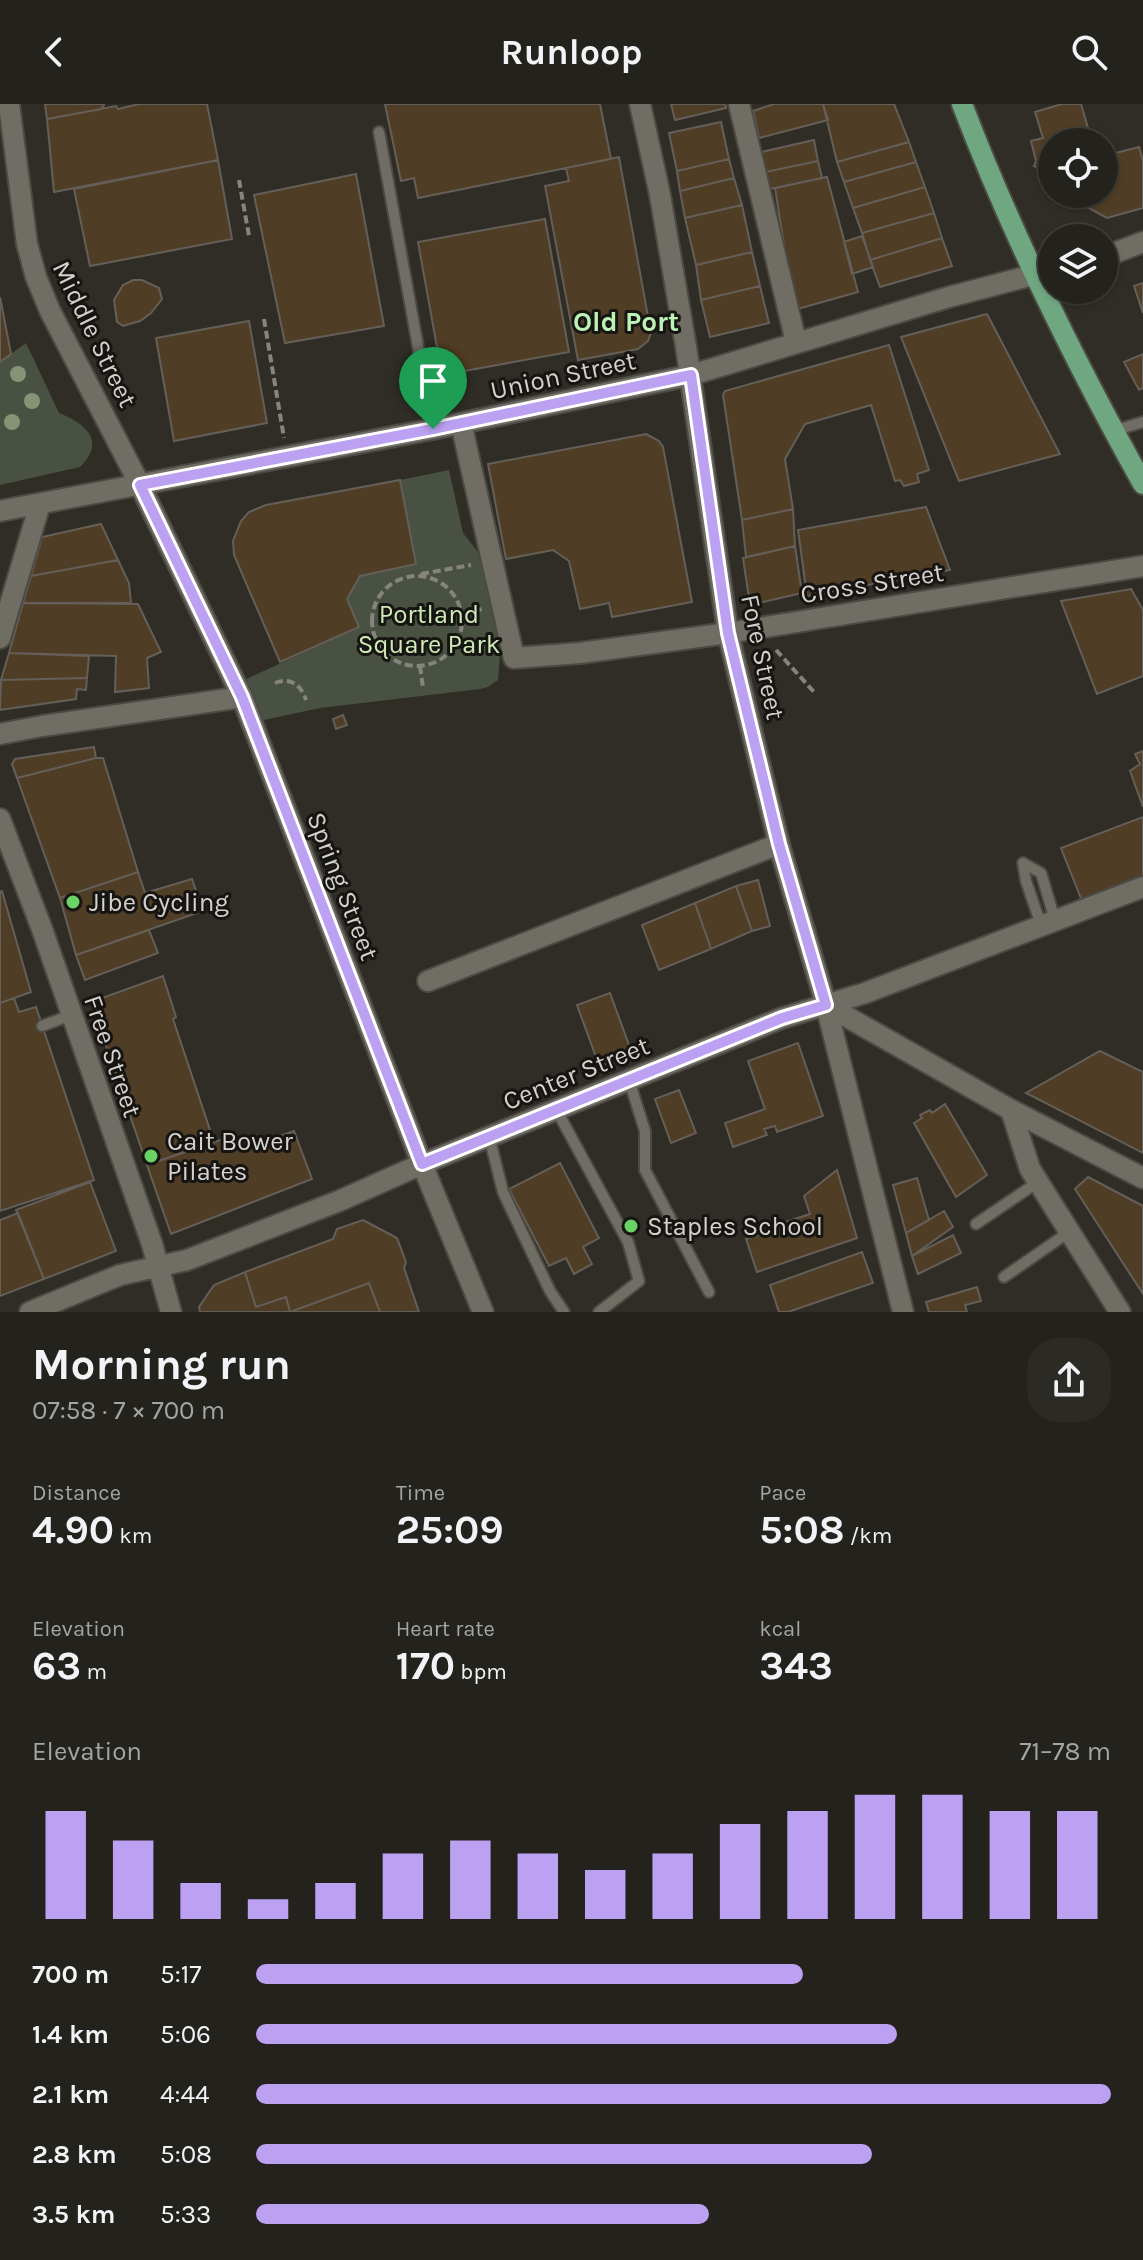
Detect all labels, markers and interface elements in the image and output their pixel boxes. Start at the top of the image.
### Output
icon: back [32,30,76,74]
icon: search [1067,30,1111,74]
text: Runloop [501,31,642,73]
map controls [1038,128,1118,304]
button: locate [1038,128,1118,208]
button: layers [1038,224,1118,304]
street label: Middle Street [46,256,143,413]
district label: Old Port [573,305,679,338]
street label: Union Street [488,345,639,406]
pin [399,347,467,429]
icon: arrive [411,359,455,403]
street label: Cross Street [798,557,946,610]
street label: Fore Street [734,592,791,723]
park label: Portland Square Park [358,599,500,660]
street label: Spring Street [300,808,385,965]
place label: Jibe Cycling [89,887,229,918]
marker: Jibe Cycling [64,893,82,911]
street label: Free Street [77,991,148,1122]
street label: Center Street [498,1030,654,1117]
place label: Cait Bower Pilates [167,1126,294,1187]
marker: Cait Bower Pilates [142,1147,160,1165]
place label: Staples School [647,1211,823,1242]
marker: Staples School [622,1217,640,1235]
button: share [1027,1338,1111,1422]
text: Morning run [32,1339,291,1390]
text: 07:58 · 7 × 700 m [32,1395,225,1426]
text: Distance [32,1480,121,1506]
text: Time [396,1480,445,1506]
text: Pace [759,1480,806,1506]
text: 4.90 [32,1506,114,1553]
text: 25:09 [396,1506,504,1553]
text: 5:08 [759,1506,845,1553]
text: km [114,1523,152,1549]
text: /km [845,1523,892,1549]
text: Elevation [32,1616,125,1642]
text: Heart rate [396,1616,495,1642]
text: kcal [759,1616,801,1642]
text: 63 [32,1642,81,1689]
text: 170 [396,1642,455,1689]
text: 343 [759,1642,833,1689]
text: m [81,1659,107,1685]
text: bpm [455,1659,507,1685]
text: Elevation [32,1736,142,1767]
text: 71–78 m [1019,1736,1111,1767]
text: 700 m [32,1959,109,1990]
text: 5:17 [160,1959,201,1990]
text: 1.4 km [32,2019,109,2050]
text: 5:06 [160,2019,211,2050]
text: 2.1 km [32,2079,109,2110]
text: 4:44 [160,2079,210,2110]
text: 2.8 km [32,2139,117,2170]
text: 5:08 [160,2139,212,2170]
text: 3.5 km [32,2199,116,2230]
text: 5:33 [160,2199,211,2230]

